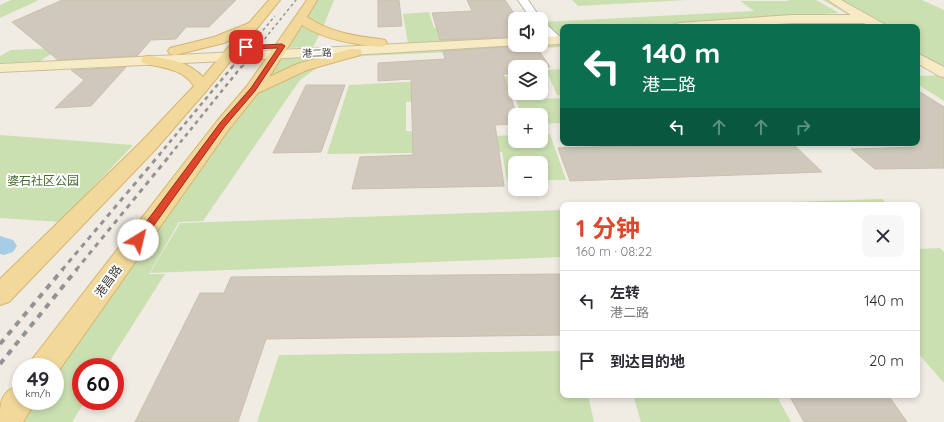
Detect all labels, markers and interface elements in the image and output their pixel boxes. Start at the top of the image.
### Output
map controls [508,12,548,196]
button: sound [508,12,548,52]
pin [229,30,263,64]
text: 140 m [642,35,720,70]
icon: arrive [235,36,257,58]
icon: left [576,40,628,92]
street label: 港二路 [302,46,332,60]
button: layers [508,60,548,100]
text: 港二路 [642,73,696,96]
button: + [508,108,548,148]
icon: left [666,116,688,138]
icon: ahead [708,116,730,138]
icon: ahead [750,116,772,138]
icon: right [792,116,814,138]
button: − [508,156,548,196]
park label: 婆石社区公园 [7,173,79,188]
text: 1 分钟 [576,213,640,243]
button: close [862,215,904,257]
position arrow [117,219,159,261]
text: 160 m · 08:22 [576,243,652,259]
street label: 港昌路 [91,262,125,300]
text: 左转 [610,283,640,302]
icon: left [576,290,598,312]
text: 140 m [864,291,904,310]
text: 港二路 [610,304,649,320]
icon: arrive [576,350,598,372]
text: 20 m [869,351,904,370]
text: 到达目的地 [610,352,685,371]
speed limit sign: 60 [72,358,124,410]
text: 49 [27,366,49,391]
text: km/h [25,387,51,400]

